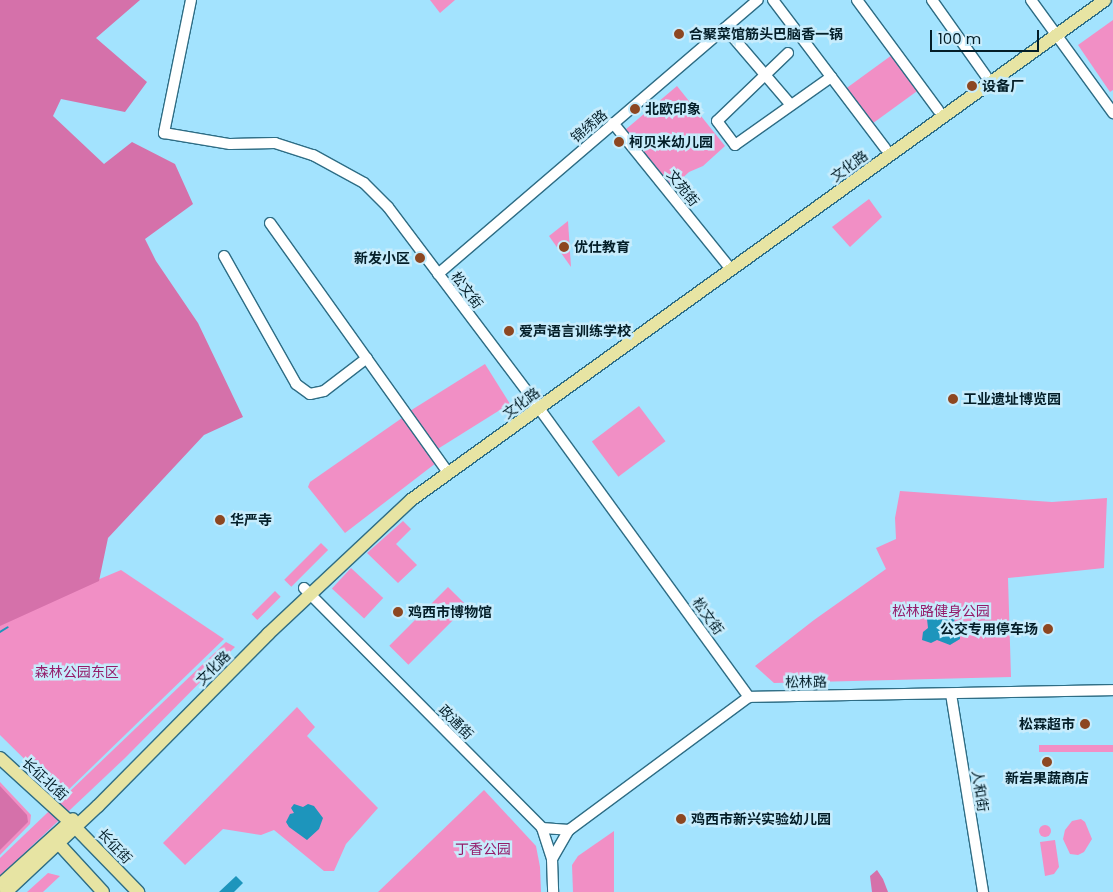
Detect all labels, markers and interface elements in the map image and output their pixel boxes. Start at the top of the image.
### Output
scale bar [933,20,1042,52]
place label: 合聚菜馆筋头巴脑香一锅 [689,26,843,42]
marker: 合聚菜馆筋头巴脑香一锅 [673,28,685,40]
text: 100 m [938,28,981,49]
place label: 设备厂 [982,78,1024,94]
marker: 设备厂 [966,80,978,92]
place label: 北欧印象 [645,101,701,117]
marker: 北欧印象 [629,103,641,115]
street label: 锦绣路 [568,106,610,146]
place label: 柯贝米幼儿园 [629,134,713,150]
marker: 柯贝米幼儿园 [613,136,625,148]
street label: 文化路 [827,147,871,185]
street label: 文苑街 [663,166,703,210]
place label: 优仕教育 [574,239,630,255]
marker: 优仕教育 [558,241,570,253]
place label: 新发小区 [354,250,410,266]
marker: 新发小区 [414,252,426,264]
street label: 松文街 [448,268,486,312]
place label: 爱声语言训练学校 [519,323,631,339]
marker: 爱声语言训练学校 [503,325,515,337]
street label: 文化路 [499,384,543,422]
place label: 工业遗址博览园 [963,391,1061,407]
marker: 工业遗址博览园 [947,393,959,405]
place label: 华严寺 [230,512,272,528]
marker: 华严寺 [214,514,226,526]
street label: 松文街 [689,594,727,638]
park label: 松林路健身公园 [892,603,990,619]
place label: 鸡西市博物馆 [408,604,492,620]
marker: 鸡西市博物馆 [392,606,404,618]
place label: 公交专用停车场 [940,621,1038,637]
marker: 公交专用停车场 [1042,623,1054,635]
street label: 文化路 [192,647,234,689]
park label: 森林公园东区 [35,664,119,680]
street label: 松林路 [785,673,827,691]
street label: 政通街 [435,701,477,743]
place label: 松霖超市 [1019,716,1075,732]
marker: 松霖超市 [1079,718,1091,730]
street label: 长征北街 [19,754,71,804]
marker: 新岩果蔬商店 [1041,756,1053,768]
street label: 人和街 [968,769,992,813]
place label: 新岩果蔬商店 [1005,770,1089,786]
place label: 鸡西市新兴实验幼儿园 [691,811,831,827]
marker: 鸡西市新兴实验幼儿园 [675,813,687,825]
street label: 长征街 [94,825,136,867]
park label: 丁香公园 [455,841,511,857]

